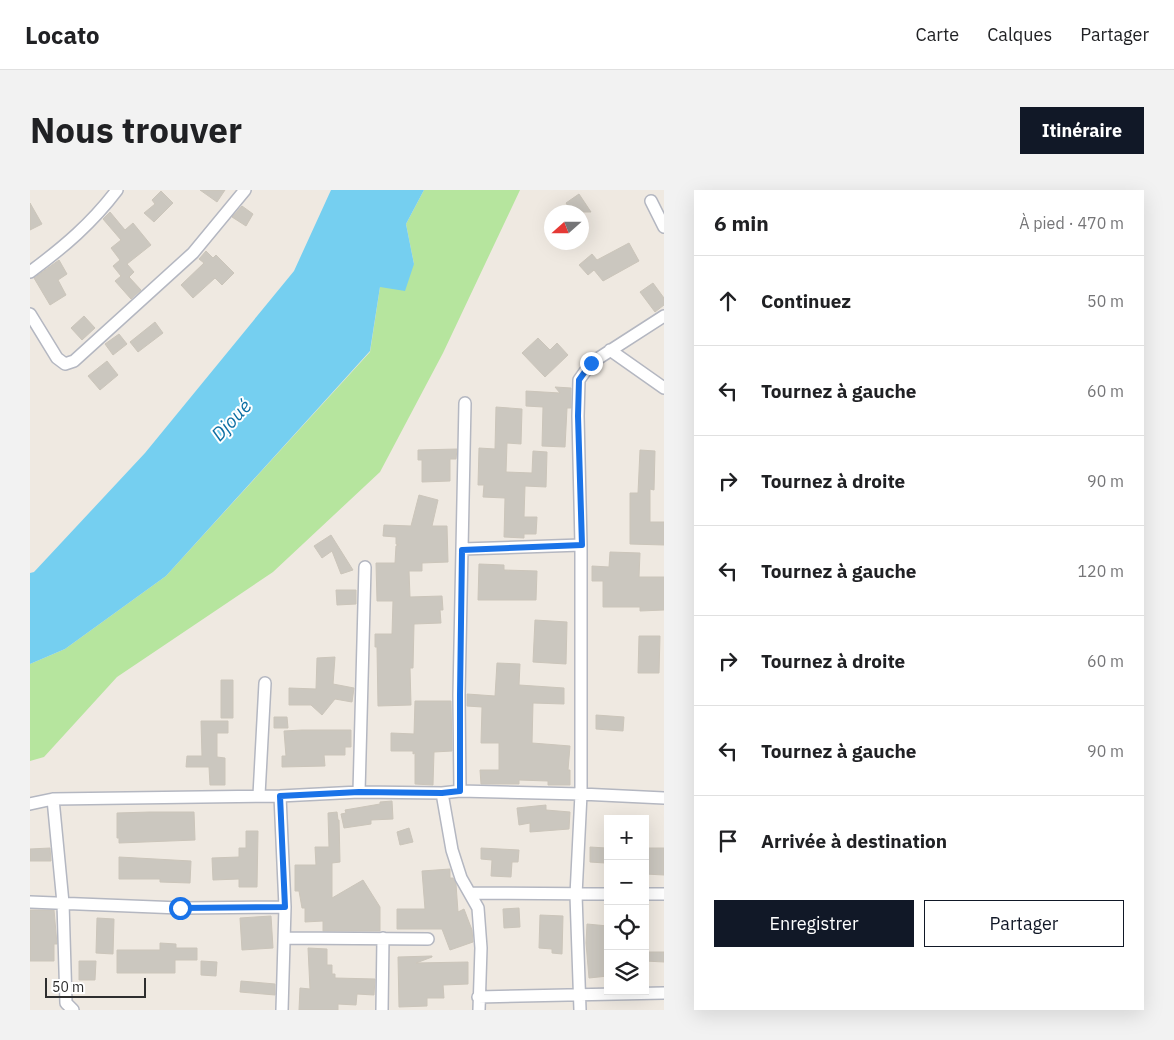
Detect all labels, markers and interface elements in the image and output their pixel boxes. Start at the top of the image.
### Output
text: Locato [25,19,100,51]
text: Carte [916,23,959,46]
text: Calques [987,23,1052,46]
text: Partager [1080,23,1149,46]
text: Nous trouver [30,107,242,153]
button: Itinéraire [1020,107,1144,154]
north arrow [544,205,589,250]
text: 6 min [714,209,769,237]
text: À pied · 470 m [1019,213,1124,233]
icon: ahead [714,287,742,315]
text: Continuez [761,289,851,313]
text: 50 m [1087,291,1124,311]
route end [580,352,603,375]
icon: left [714,377,742,405]
text: Tournez à gauche [761,379,917,403]
text: 60 m [1087,381,1124,401]
water label: Djoué [206,394,256,446]
icon: right [714,467,742,495]
text: Tournez à droite [761,469,905,493]
text: 90 m [1087,471,1124,491]
icon: left [714,557,742,585]
text: Tournez à gauche [761,559,917,583]
text: 120 m [1077,561,1124,581]
icon: right [714,647,742,675]
text: Tournez à droite [761,649,905,673]
text: 60 m [1087,651,1124,671]
icon: left [714,737,742,765]
text: Tournez à gauche [761,739,917,763]
text: 90 m [1087,741,1124,761]
map controls [604,815,649,995]
button: + [604,815,649,860]
icon: arrive [714,827,742,855]
text: Arrivée à destination [761,829,947,853]
button: − [604,860,649,905]
route start [169,897,192,920]
button: Enregistrer [714,900,914,947]
button: Partager [924,900,1124,947]
button: locate [604,905,649,950]
button: layers [604,950,649,995]
scale bar [45,975,146,998]
text: 50 m [52,978,84,996]

